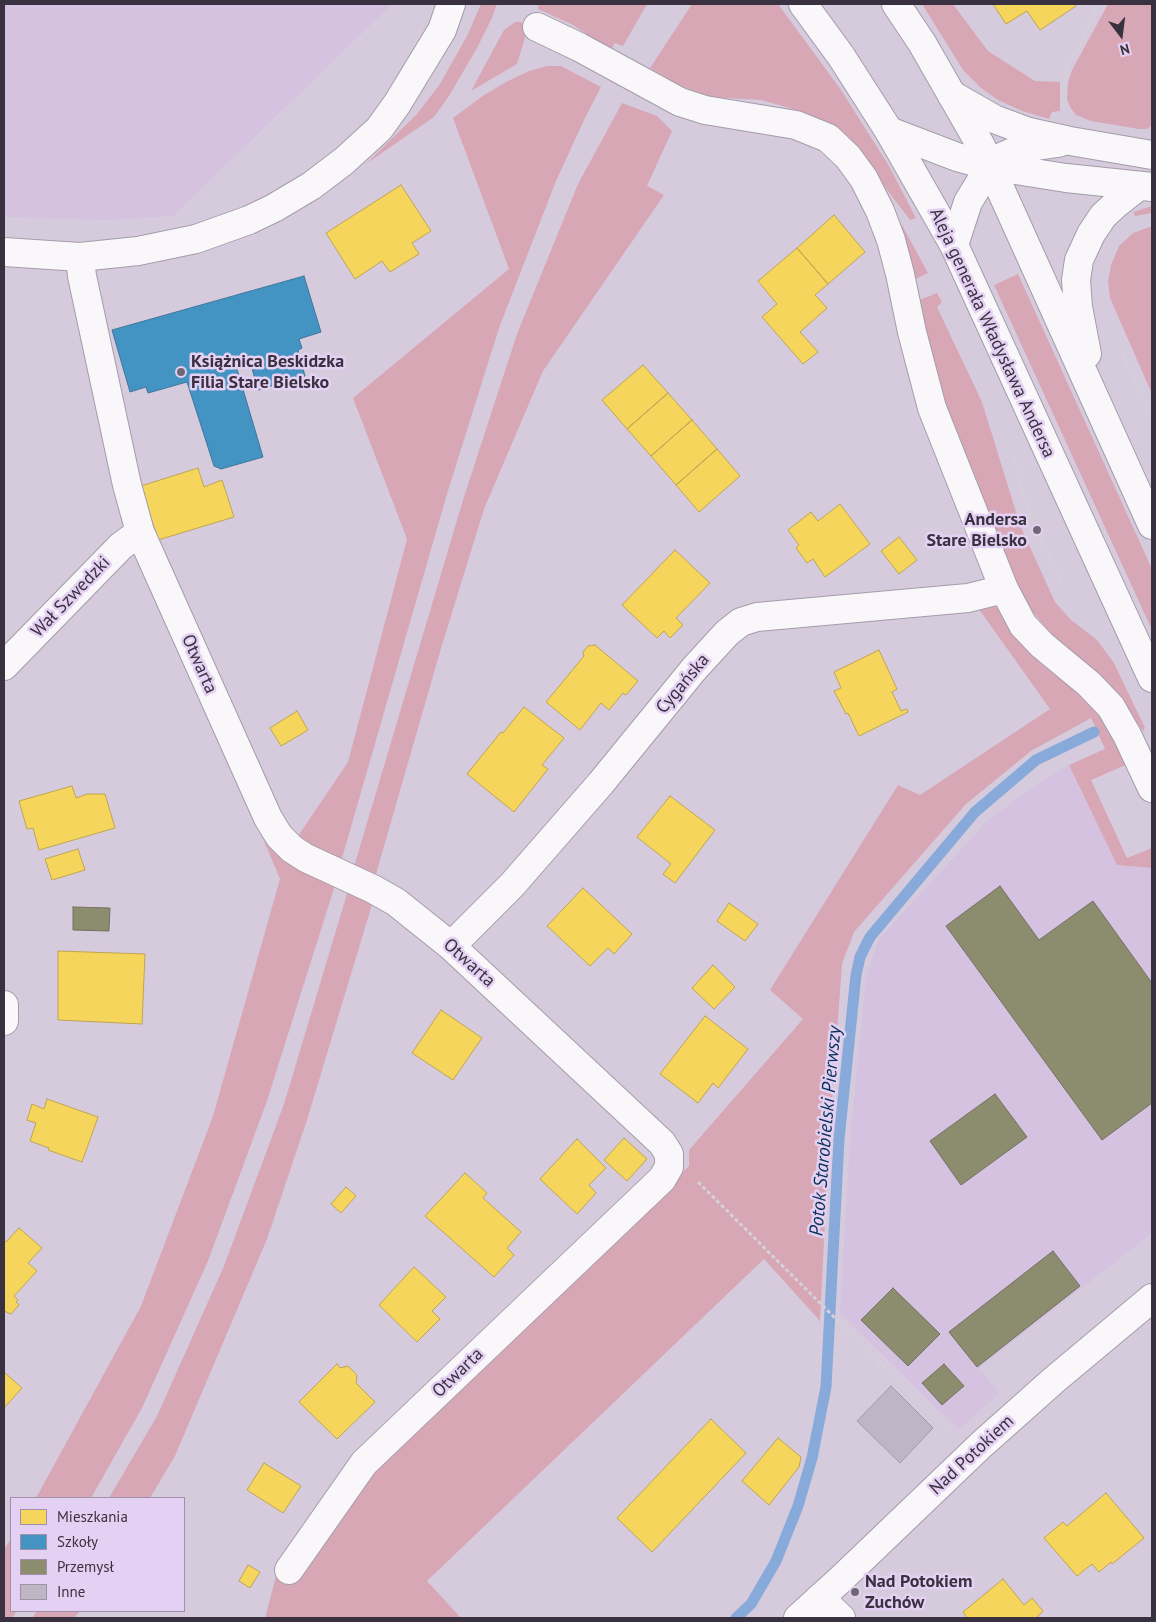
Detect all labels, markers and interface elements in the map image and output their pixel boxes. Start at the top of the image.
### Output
north arrow [1096,10,1146,60]
text: N [1118,40,1132,59]
street label: Aleja generała Władysława Andersa [925,205,1059,461]
place label: Książnica Beskidzka Filia Stare Bielsko [191,351,344,394]
marker: Książnica Beskidzka Filia Stare Bielsko [175,366,187,378]
place label: Andersa Stare Bielsko [926,509,1027,552]
marker: Andersa Stare Bielsko [1031,524,1043,536]
street label: Wał Szwedzki [27,552,115,642]
street label: Otwarta [176,631,222,697]
street label: Cygańska [652,650,714,718]
street label: Otwarta [439,934,499,992]
water label: Potok Starobielski Pierwszy [805,1025,847,1237]
street label: Otwarta [428,1344,488,1402]
street label: Nad Potokiem [925,1410,1019,1500]
legend [10,1497,185,1612]
text: Mieszkania [57,1507,128,1526]
text: Szkoły [57,1532,98,1551]
text: Przemysł [57,1557,114,1576]
place label: Nad Potokiem Zuchów [865,1571,972,1614]
text: Inne [57,1582,85,1601]
marker: Nad Potokiem Zuchów [849,1586,861,1598]

